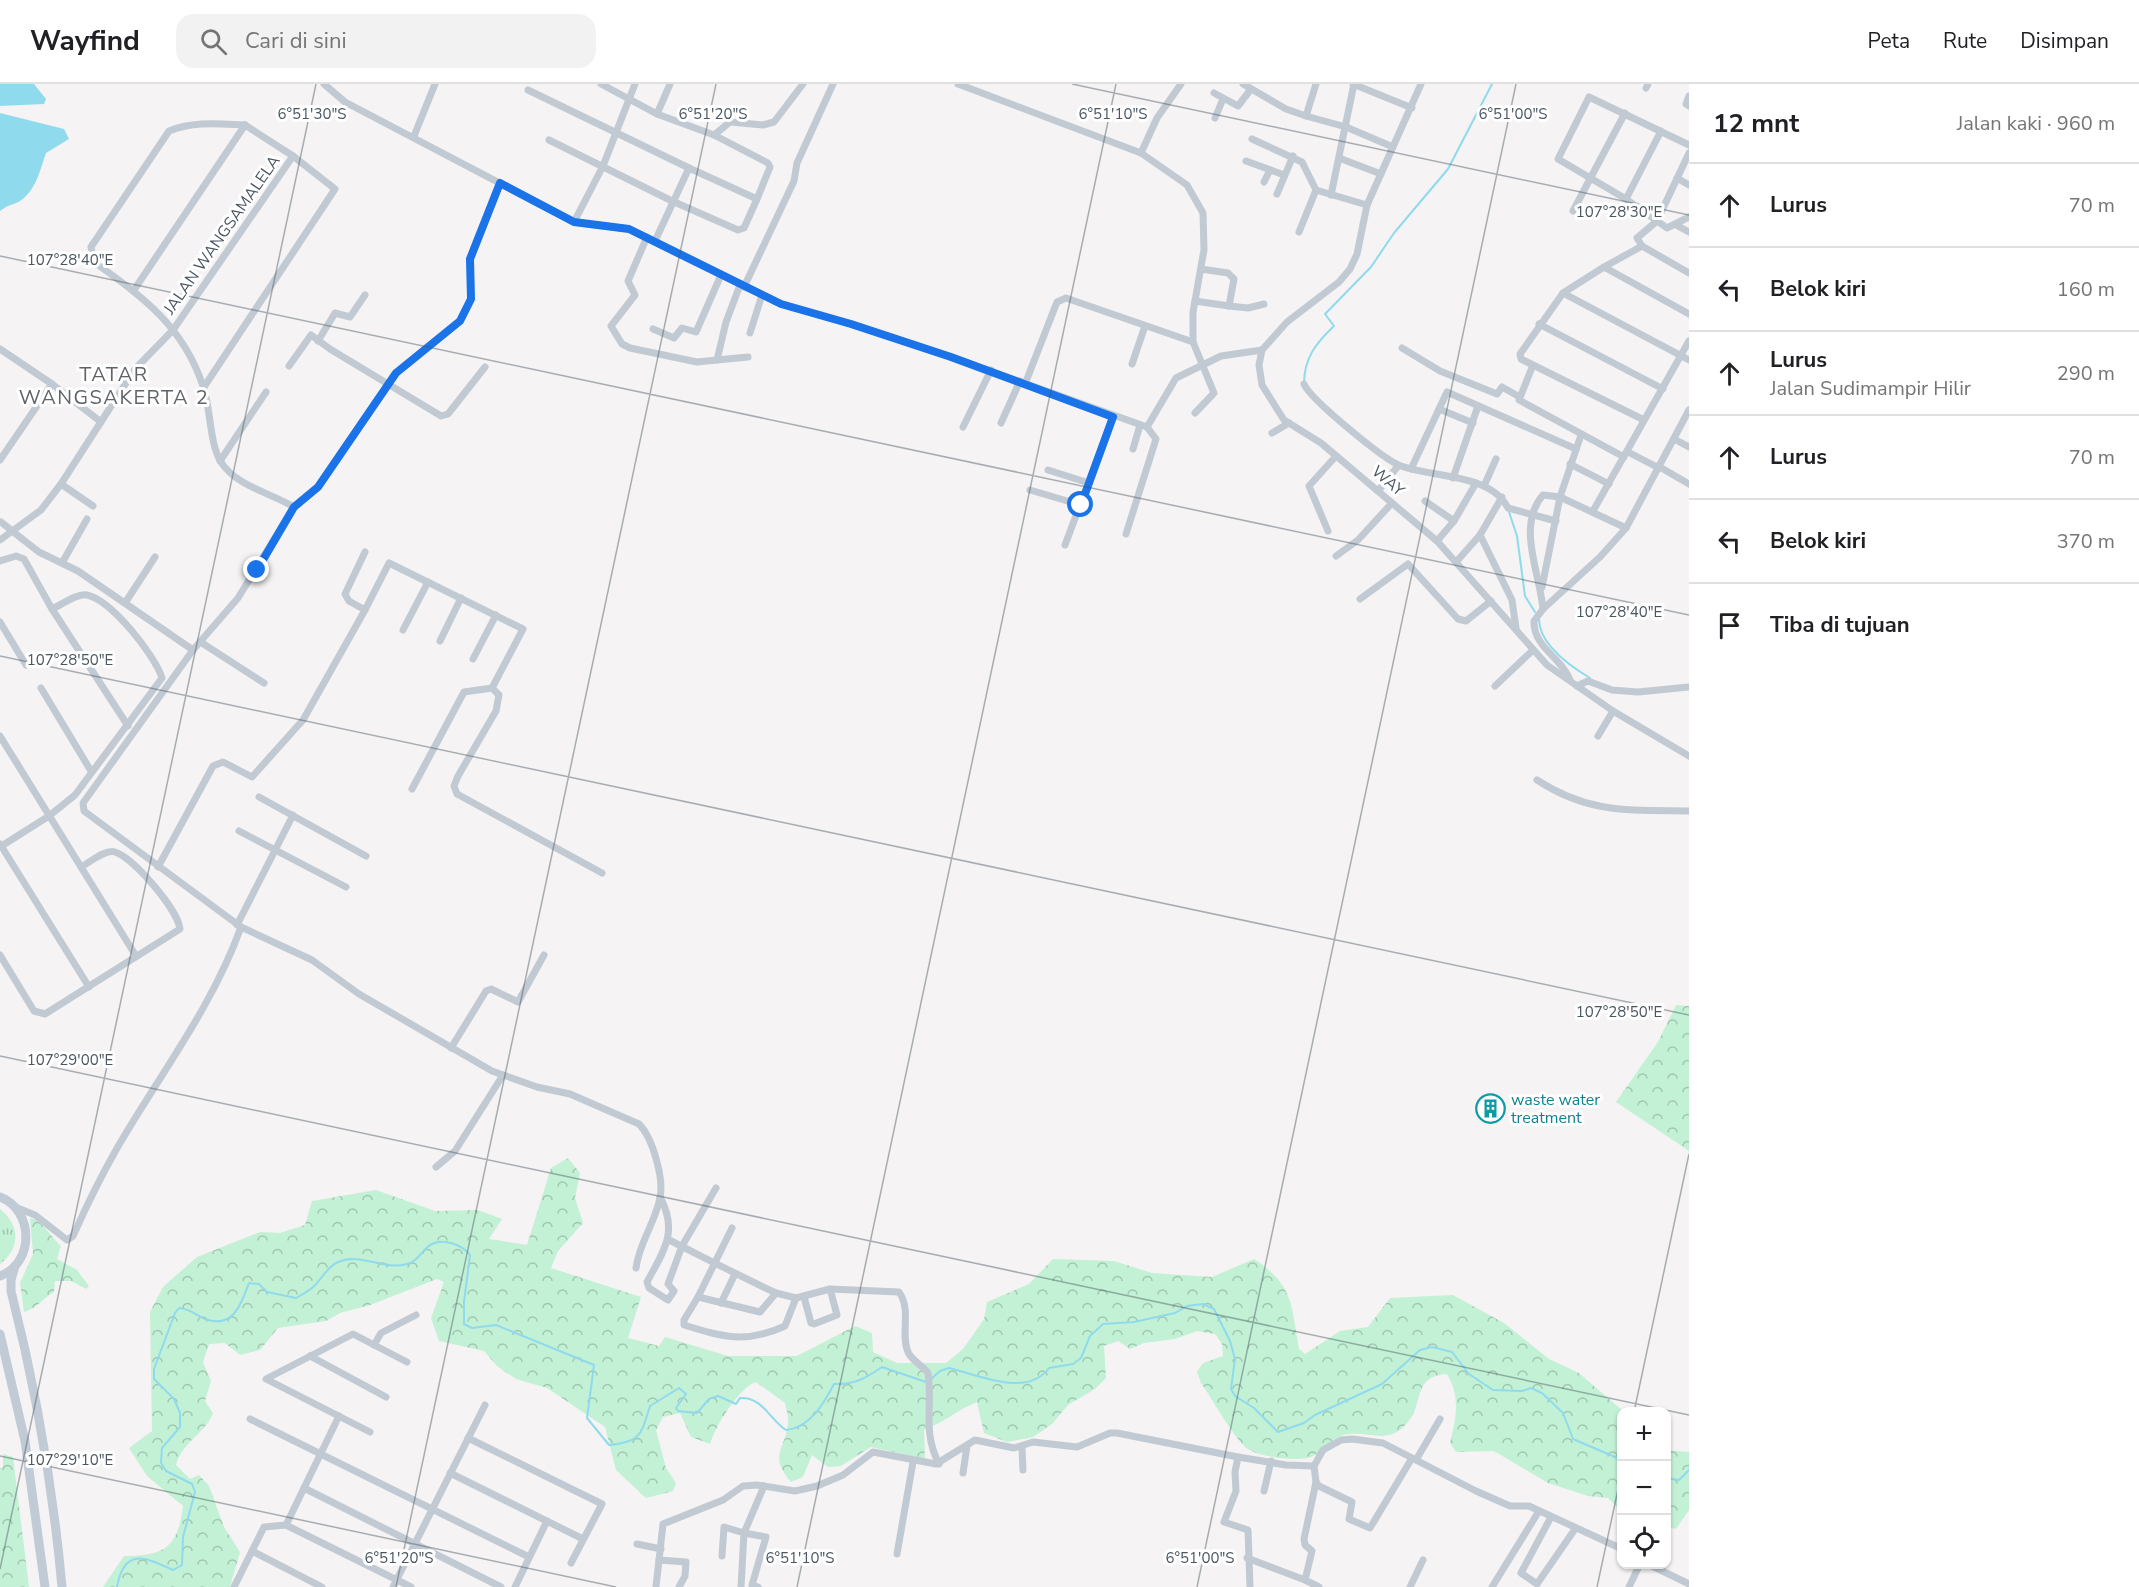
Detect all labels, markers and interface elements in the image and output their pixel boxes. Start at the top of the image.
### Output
search box [176,14,596,68]
text: Wayfind [30,22,140,60]
icon: search [197,25,230,58]
text: Cari di sini [245,26,347,56]
text: Peta [1868,27,1910,55]
text: Rute [1943,27,1987,55]
text: Disimpan [2020,27,2109,55]
text: 6°51'30"S [278,104,346,124]
text: 6°51'20"S [679,104,747,124]
text: 6°51'10"S [1079,104,1147,124]
text: 6°51'00"S [1479,104,1547,124]
text: 12 mnt [1713,106,1799,141]
text: Jalan kaki · 960 m [1957,110,2115,137]
street label: JALAN WANGSAMALELA [158,151,286,320]
icon: ahead [1713,189,1746,222]
text: Lurus [1770,190,1827,220]
text: 70 m [2069,192,2115,219]
text: 107°28'30"E [1576,202,1662,222]
text: 107°28'40"E [27,250,113,270]
icon: left [1713,273,1746,306]
text: Belok kiri [1770,274,1866,304]
text: 160 m [2057,276,2115,303]
text: Lurus [1770,345,1827,375]
icon: ahead [1713,357,1746,390]
text: 290 m [2057,360,2115,387]
district label: TATAR WANGSAKERTA 2 [19,361,209,411]
text: Jalan Sudimampir Hilir [1770,375,1971,402]
icon: ahead [1713,441,1746,474]
text: Lurus [1770,442,1827,472]
text: 70 m [2069,444,2115,471]
street label: WAY [1367,461,1409,502]
route start [1067,491,1093,517]
icon: left [1713,525,1746,558]
text: Belok kiri [1770,526,1866,556]
text: 370 m [2057,528,2115,555]
route end [243,556,269,582]
text: 107°28'40"E [1576,602,1662,622]
icon: arrive [1713,609,1746,642]
text: Tiba di tujuan [1770,610,1910,640]
text: 107°28'50"E [27,650,113,670]
text: 107°28'50"E [1576,1002,1662,1022]
text: 107°29'00"E [27,1050,113,1070]
place label: waste water treatment [1511,1089,1600,1129]
building icon: waste water treatment [1474,1093,1506,1125]
map controls [1617,1407,1671,1569]
button: + [1617,1407,1671,1461]
text: 107°29'10"E [27,1450,113,1470]
button: − [1617,1461,1671,1515]
button: locate [1617,1515,1671,1569]
text: 6°51'20"S [365,1548,433,1568]
text: 6°51'10"S [766,1548,834,1568]
text: 6°51'00"S [1166,1548,1234,1568]

